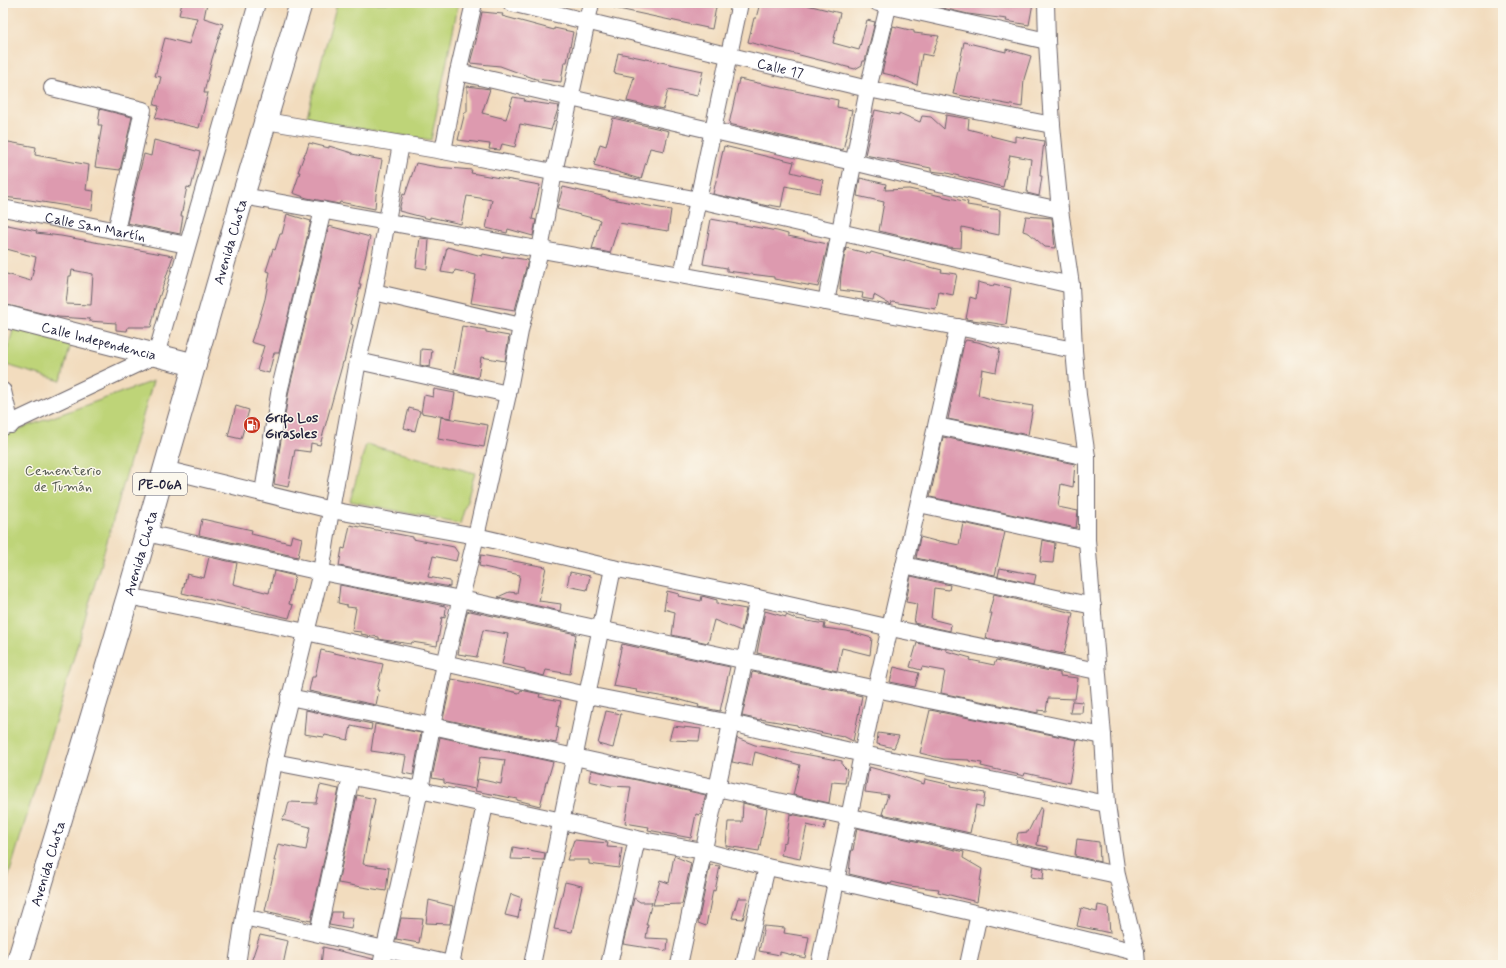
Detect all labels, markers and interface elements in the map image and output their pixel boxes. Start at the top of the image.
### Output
street label: Calle 17 [755,55,805,83]
street label: Avenida Chota [210,197,252,287]
street label: Calle San Martín [43,209,147,246]
street label: Calle Independencia [39,318,158,365]
place label: Grifo Los Girasoles [265,409,319,443]
fuel station icon: Grifo Los Girasoles [242,415,262,435]
park label: Cementerio de Tumán [25,462,101,496]
road number: PE-06A [133,473,187,495]
street label: Avenida Chota [120,508,162,598]
street label: Avenida Chota [27,819,70,909]

